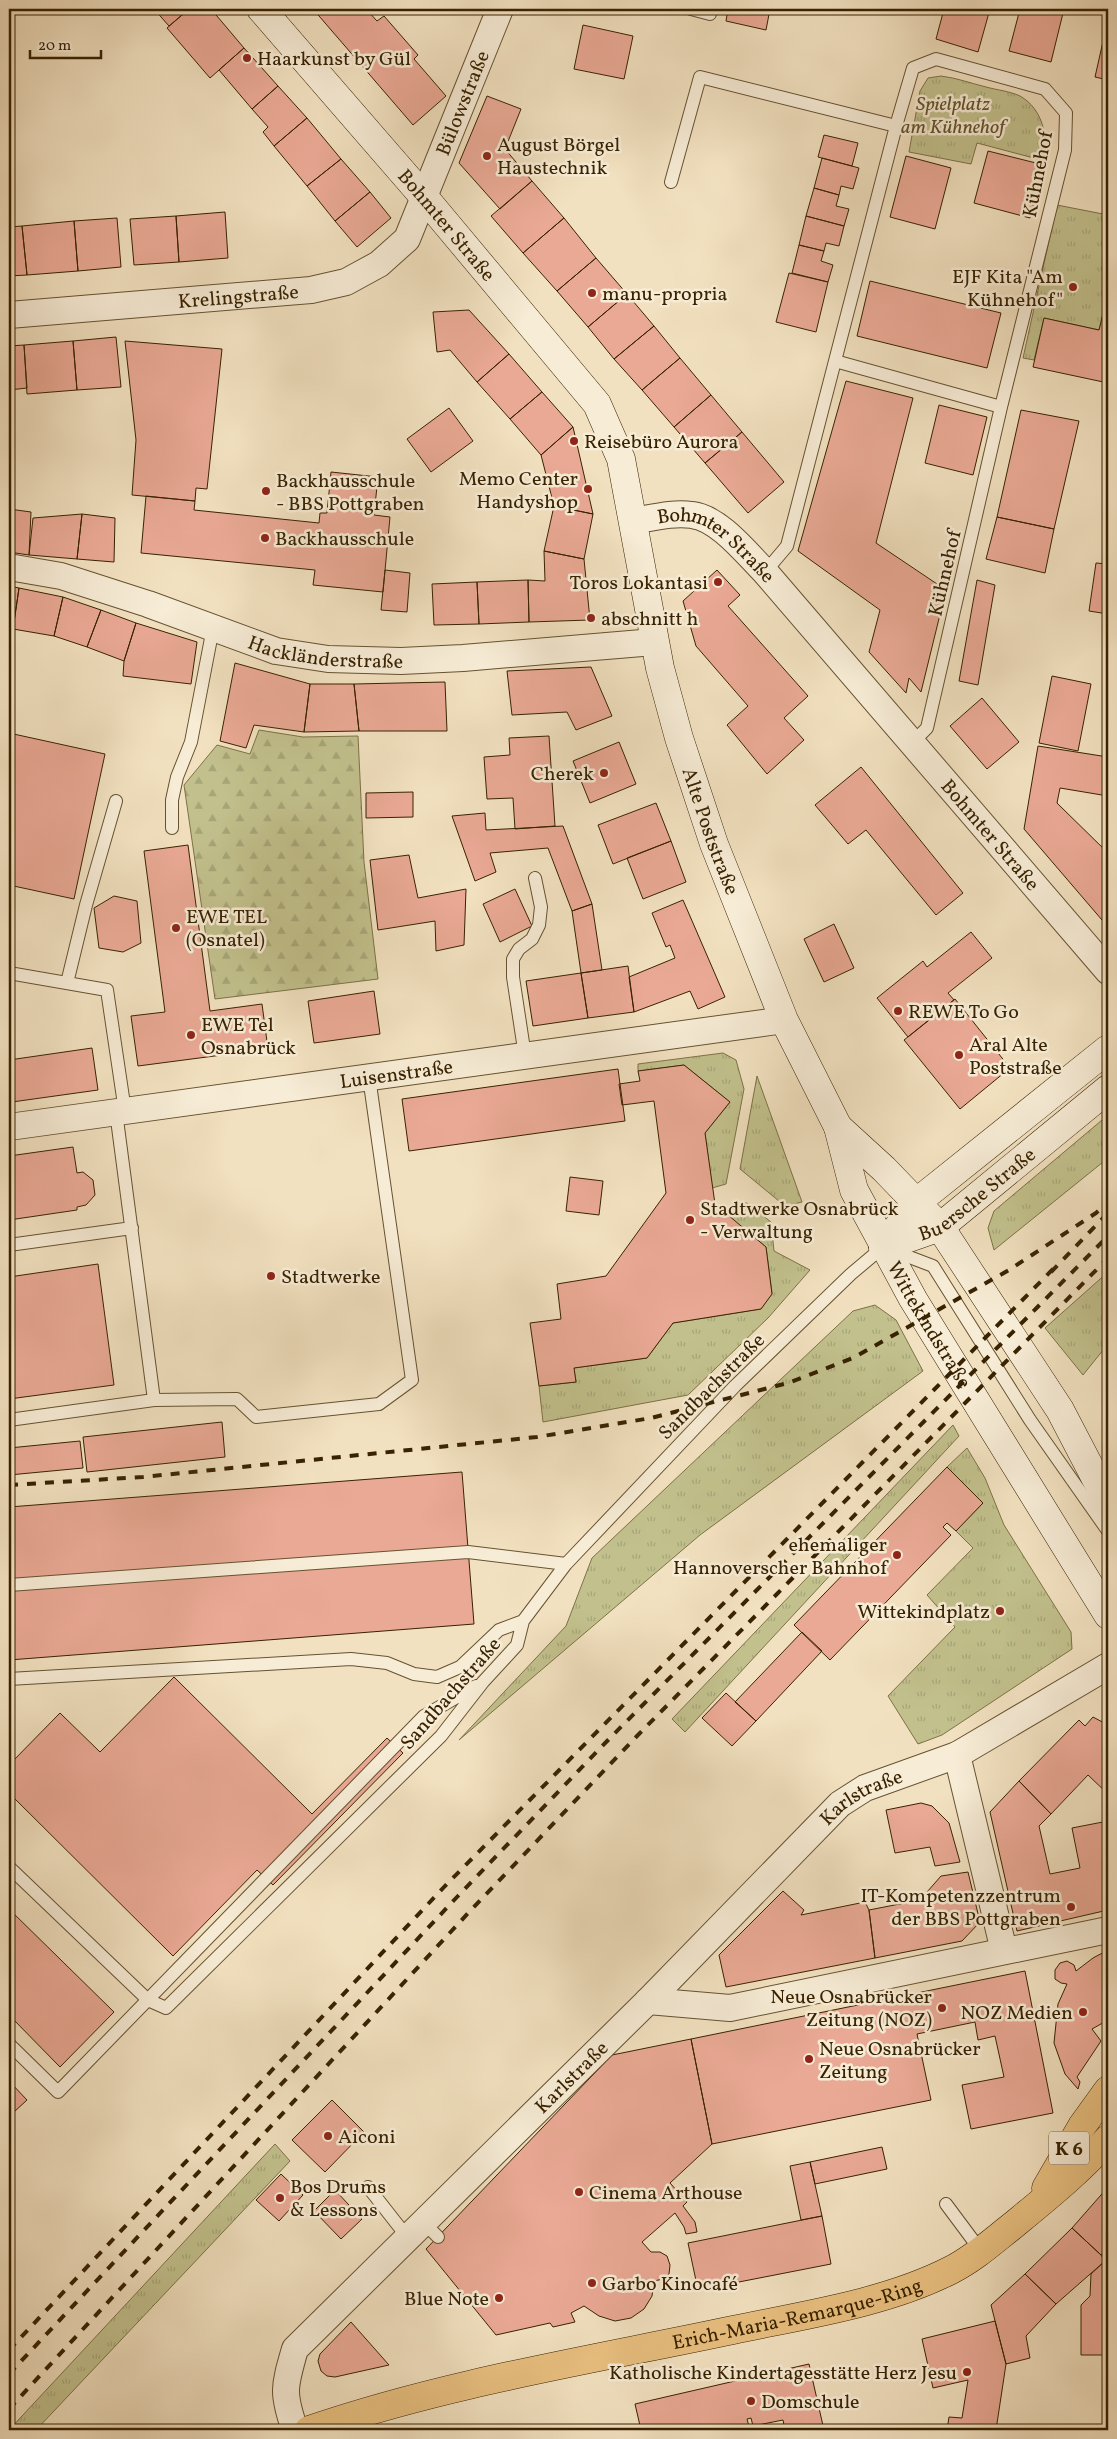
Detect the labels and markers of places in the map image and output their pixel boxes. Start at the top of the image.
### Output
place label: Haarkunst by Gül [257,46,411,74]
marker: Haarkunst by Gül [241,52,253,64]
place label: August Börgel Haustechnik [497,132,620,183]
marker: August Börgel Haustechnik [481,150,493,162]
place label: EJF Kita "Am Kühnehof" [952,264,1063,315]
place label: manu-propria [602,281,728,309]
marker: EJF Kita "Am Kühnehof" [1067,281,1079,293]
marker: manu-propria [586,287,598,299]
place label: Reisebüro Aurora [584,429,738,457]
marker: Reisebüro Aurora [568,435,580,447]
place label: Memo Center Handyshop [459,466,578,517]
place label: Backhausschule - BBS Pottgraben [276,468,425,519]
marker: Memo Center Handyshop [582,483,594,495]
marker: Backhausschule - BBS Pottgraben [260,485,272,497]
place label: Backhausschule [275,526,414,554]
marker: Backhausschule [259,532,271,544]
place label: Toros Lokantasi [569,570,708,598]
marker: Toros Lokantasi [712,576,724,588]
place label: abschnitt h [601,606,699,634]
marker: abschnitt h [585,612,597,624]
place label: Cherek [531,761,594,789]
marker: Cherek [598,767,610,779]
place label: EWE TEL (Osnatel) [186,904,267,955]
marker: EWE TEL (Osnatel) [170,922,182,934]
place label: REWE To Go [908,999,1019,1027]
marker: REWE To Go [892,1005,904,1017]
place label: EWE Tel Osnabrück [201,1012,296,1063]
marker: EWE Tel Osnabrück [185,1029,197,1041]
place label: Aral Alte Poststraße [969,1032,1062,1083]
marker: Aral Alte Poststraße [953,1049,965,1061]
place label: Stadtwerke Osnabrück - Verwaltung [700,1196,899,1247]
marker: Stadtwerke Osnabrück - Verwaltung [684,1214,696,1226]
place label: Stadtwerke [281,1264,381,1292]
marker: Stadtwerke [265,1270,277,1282]
place label: ehemaliger Hannoverscher Bahnhof [673,1532,889,1583]
marker: ehemaliger Hannoverscher Bahnhof [891,1549,903,1561]
place label: Wittekindplatz [857,1599,990,1627]
marker: Wittekindplatz [994,1605,1006,1617]
place label: IT-Kompetenzzentrum der BBS Pottgraben [860,1883,1061,1934]
marker: IT-Kompetenzzentrum der BBS Pottgraben [1065,1901,1077,1913]
place label: Neue Osnabrücker Zeitung (NOZ) [770,1984,932,2035]
place label: NOZ Medien [961,2000,1073,2028]
marker: Neue Osnabrücker Zeitung (NOZ) [936,2002,948,2014]
marker: NOZ Medien [1077,2006,1089,2018]
place label: Neue Osnabrücker Zeitung [819,2036,981,2087]
marker: Neue Osnabrücker Zeitung [803,2053,815,2065]
place label: Aiconi [338,2124,396,2152]
marker: Aiconi [322,2130,334,2142]
place label: Bos Drums & Lessons [290,2174,386,2225]
place label: Cinema Arthouse [589,2180,743,2208]
marker: Cinema Arthouse [573,2186,585,2198]
marker: Bos Drums & Lessons [274,2192,286,2204]
place label: Garbo Kinocafé [602,2271,738,2299]
marker: Garbo Kinocafé [586,2277,598,2289]
place label: Blue Note [404,2286,489,2314]
marker: Blue Note [493,2292,505,2304]
place label: Katholische Kindertagesstätte Herz Jesu [609,2360,957,2388]
marker: Katholische Kindertagesstätte Herz Jesu [961,2366,973,2378]
place label: Domschule [761,2389,860,2417]
marker: Domschule [745,2395,757,2407]

